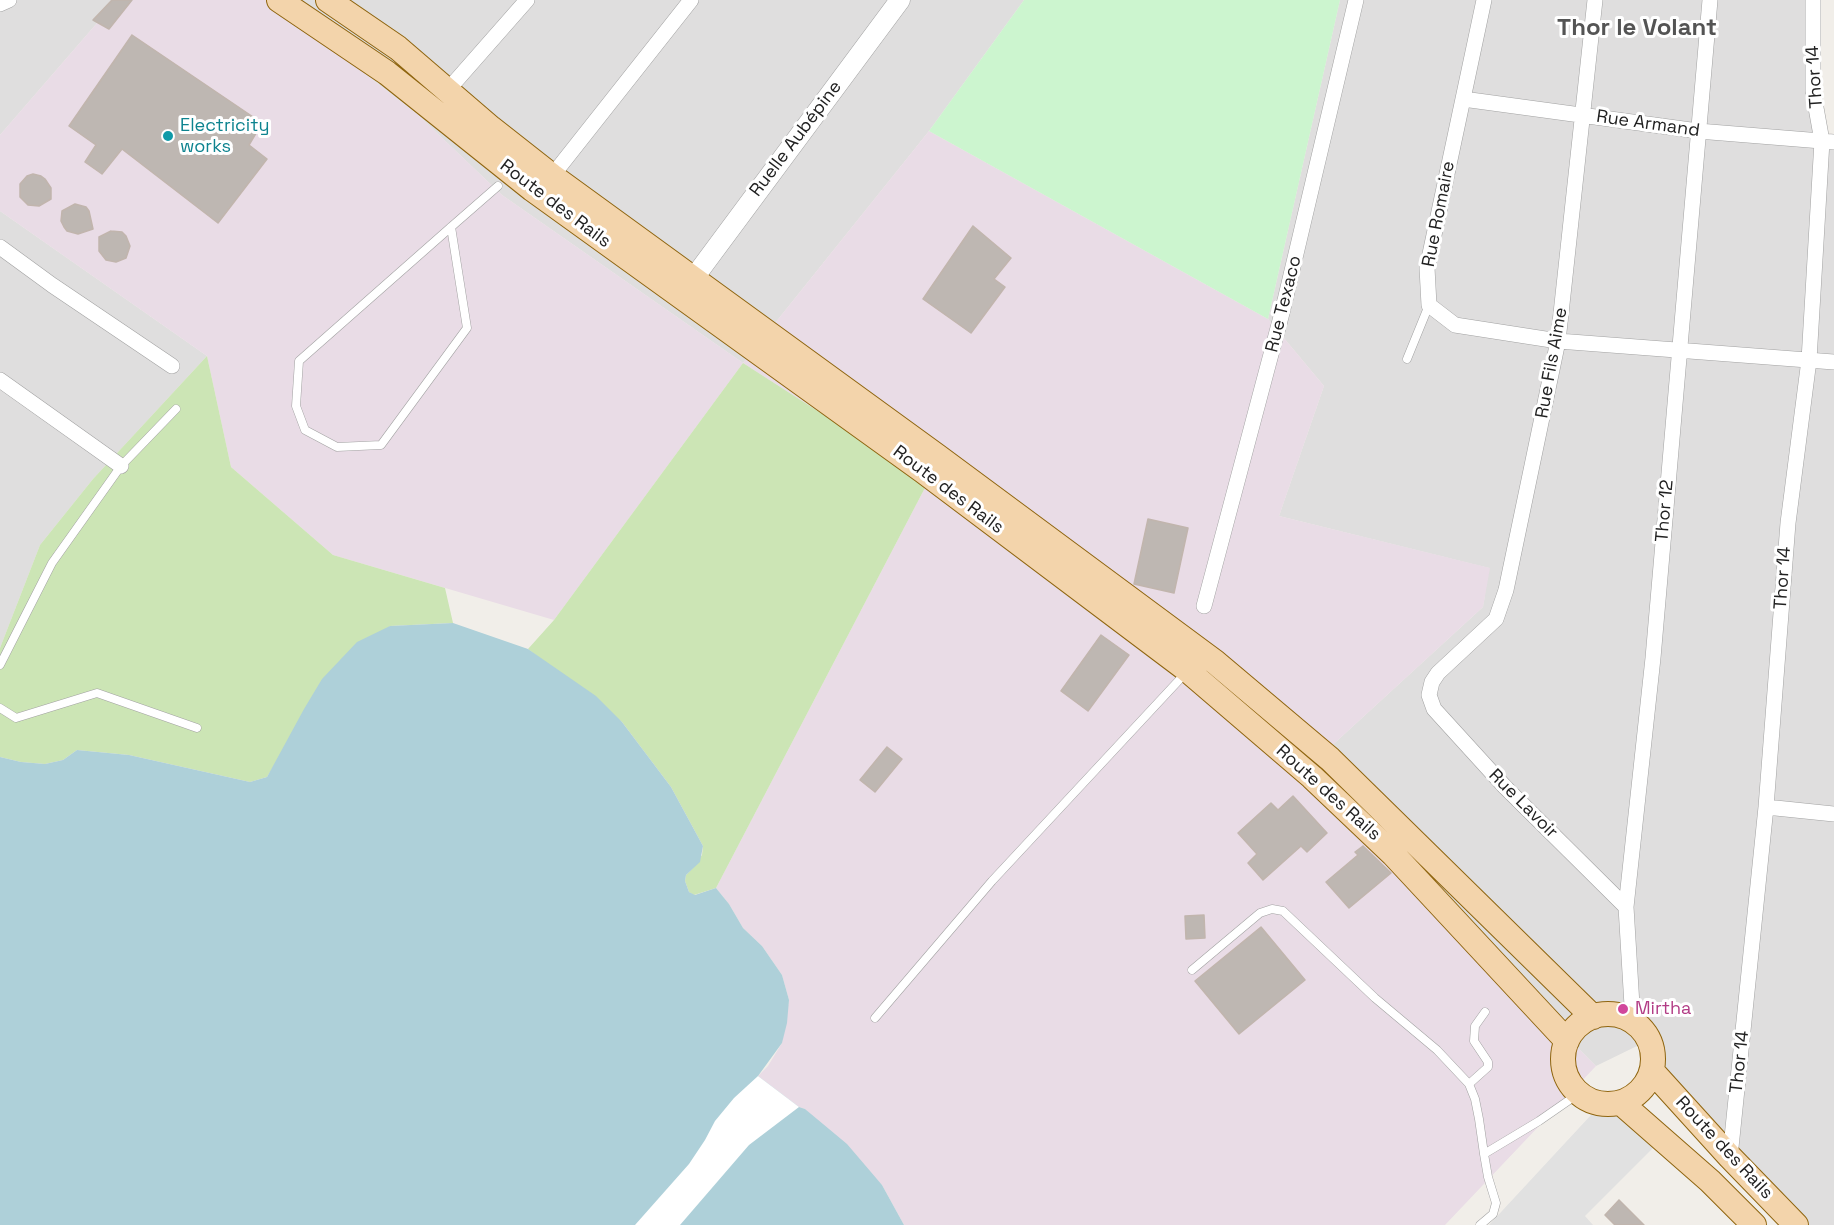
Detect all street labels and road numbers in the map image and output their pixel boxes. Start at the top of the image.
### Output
street label: Thor 14 [1802,45,1828,109]
street label: Ruelle Aubépine [745,77,847,201]
street label: Rue Armand [1595,106,1701,142]
street label: Route des Rails [495,155,615,253]
street label: Rue Romaire [1418,159,1460,269]
street label: Rue Texaco [1262,253,1306,355]
street label: Rue Fils Aime [1532,306,1572,420]
street label: Route des Rails [888,441,1008,539]
street label: Thor 12 [1652,479,1678,543]
street label: Thor 14 [1770,546,1796,610]
street label: Route des Rails [1271,740,1385,846]
street label: Rue Lavoir [1484,765,1562,843]
street label: Thor 14 [1726,1030,1754,1094]
street label: Route des Rails [1671,1092,1777,1204]

